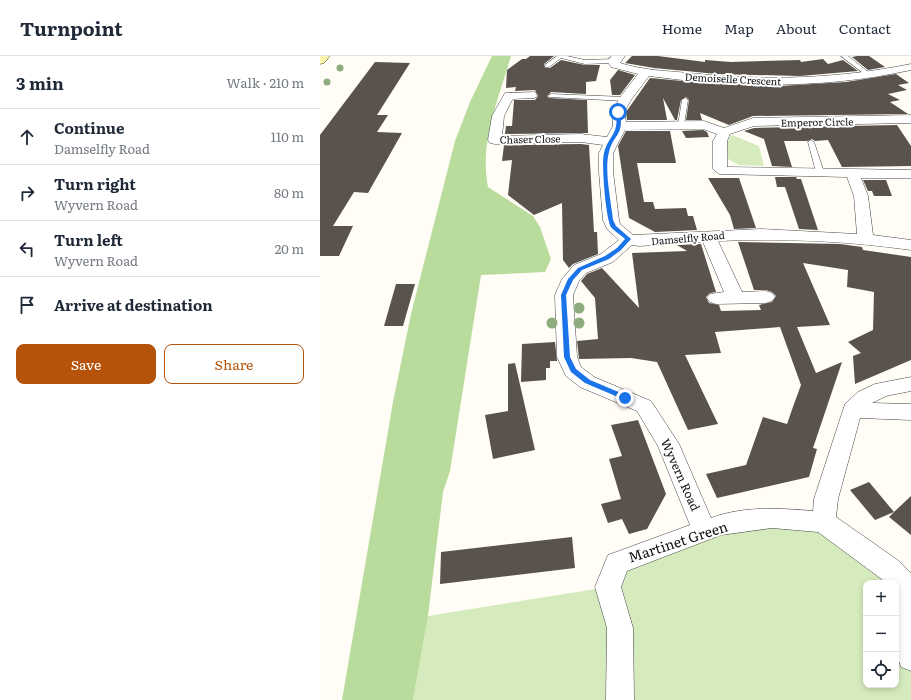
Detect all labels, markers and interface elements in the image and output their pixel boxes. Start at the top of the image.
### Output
text: Turnpoint [20,14,123,42]
text: Home [662,18,702,38]
text: Map [724,18,754,38]
text: About [776,18,817,38]
text: Contact [839,18,891,38]
street label: Demoiselle Crescent [684,68,782,89]
text: 3 min [16,70,64,95]
text: Walk · 210 m [227,73,304,92]
route start [609,103,627,121]
street label: Emperor Circle [781,113,853,130]
text: Continue [54,116,124,139]
icon: ahead [16,126,38,148]
text: 110 m [271,127,304,146]
street label: Chaser Close [500,130,560,147]
text: Damselfly Road [54,139,150,158]
text: Turn right [54,172,136,195]
icon: right [16,182,38,204]
text: 80 m [274,183,304,202]
text: Wyvern Road [54,195,138,214]
street label: Damselfly Road [651,227,725,248]
text: Turn left [54,228,123,251]
icon: left [16,238,38,260]
text: 20 m [275,239,304,258]
text: Wyvern Road [54,251,138,270]
text: Arrive at destination [54,293,213,316]
icon: arrive [16,294,38,316]
button: Save [16,344,156,384]
button: Share [164,344,304,384]
route end [616,389,634,407]
street label: Wyvern Road [657,435,705,514]
street label: Martinet Green [625,516,730,567]
map controls [863,580,899,688]
button: + [863,580,899,616]
button: − [863,616,899,652]
button: locate [863,652,899,688]

